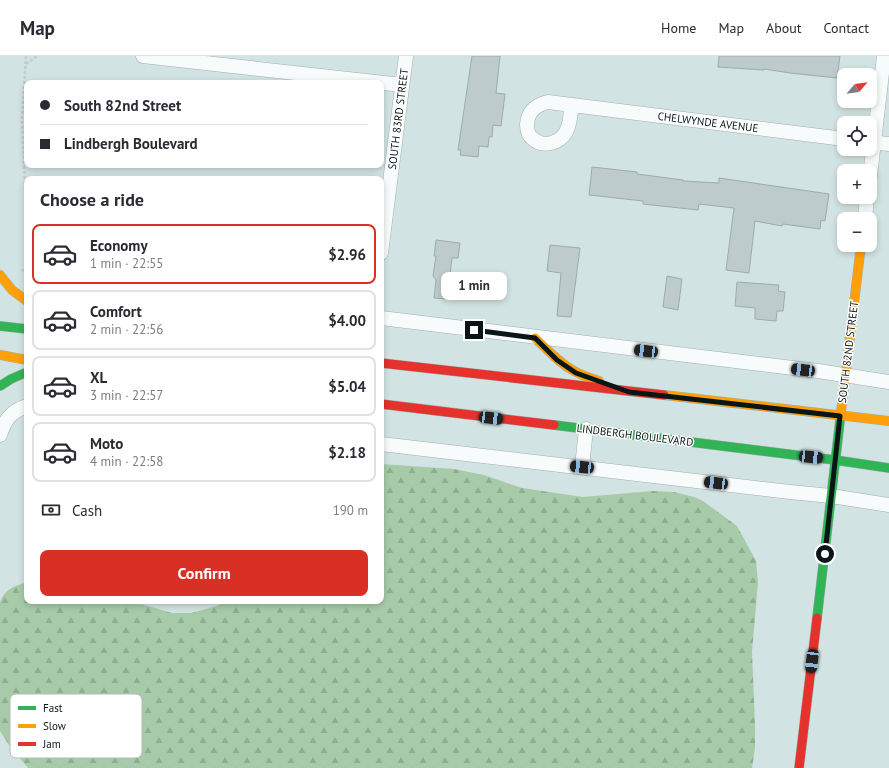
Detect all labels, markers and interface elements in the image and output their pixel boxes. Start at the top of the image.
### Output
text: Map [20,16,55,40]
text: Home [661,19,696,37]
text: Map [718,19,744,37]
text: About [766,19,802,37]
text: Contact [824,19,869,37]
street label: SOUTH 83RD STREET [385,68,411,170]
north arrow [837,68,877,108]
map controls [837,68,877,252]
text: South 82nd Street [64,96,181,115]
street label: CHELWYNDE AVENUE [657,109,759,135]
button: locate [837,116,877,156]
text: Lindbergh Boulevard [64,134,198,153]
button: + [837,164,877,204]
text: Choose a ride [40,188,144,211]
button: − [837,212,877,252]
icon: car [42,236,78,272]
text: Economy [90,236,148,255]
text: $2.96 [328,245,366,264]
text: 1 min · 22:55 [90,255,163,272]
callout: 1 min [441,272,507,300]
text: 1 min [458,277,490,294]
street label: SOUTH 82ND STREET [835,300,861,404]
icon: car [42,302,78,338]
text: Comfort [90,302,142,321]
text: $4.00 [328,311,366,330]
text: 2 min · 22:56 [90,321,163,338]
route end [465,321,483,339]
car [633,344,659,358]
car [790,363,816,377]
icon: car [42,368,78,404]
text: XL [90,368,107,387]
text: $5.04 [328,377,366,396]
text: 3 min · 22:57 [90,387,163,404]
car [478,411,504,425]
street label: LINDBERGH BOULEVARD [576,421,694,449]
icon: car [42,434,78,470]
text: Moto [90,434,123,453]
text: $2.18 [328,443,366,462]
car [798,450,824,464]
text: 4 min · 22:58 [90,453,163,470]
car [569,460,595,474]
car [703,476,729,490]
icon: cash [40,499,62,521]
text: Cash [72,501,102,520]
text: 190 m [333,502,368,519]
route start [816,545,834,563]
button: Confirm [40,550,368,596]
car [805,648,819,674]
legend [10,694,142,758]
text: Fast [43,701,63,715]
text: Slow [43,719,66,733]
text: Jam [42,737,61,751]

